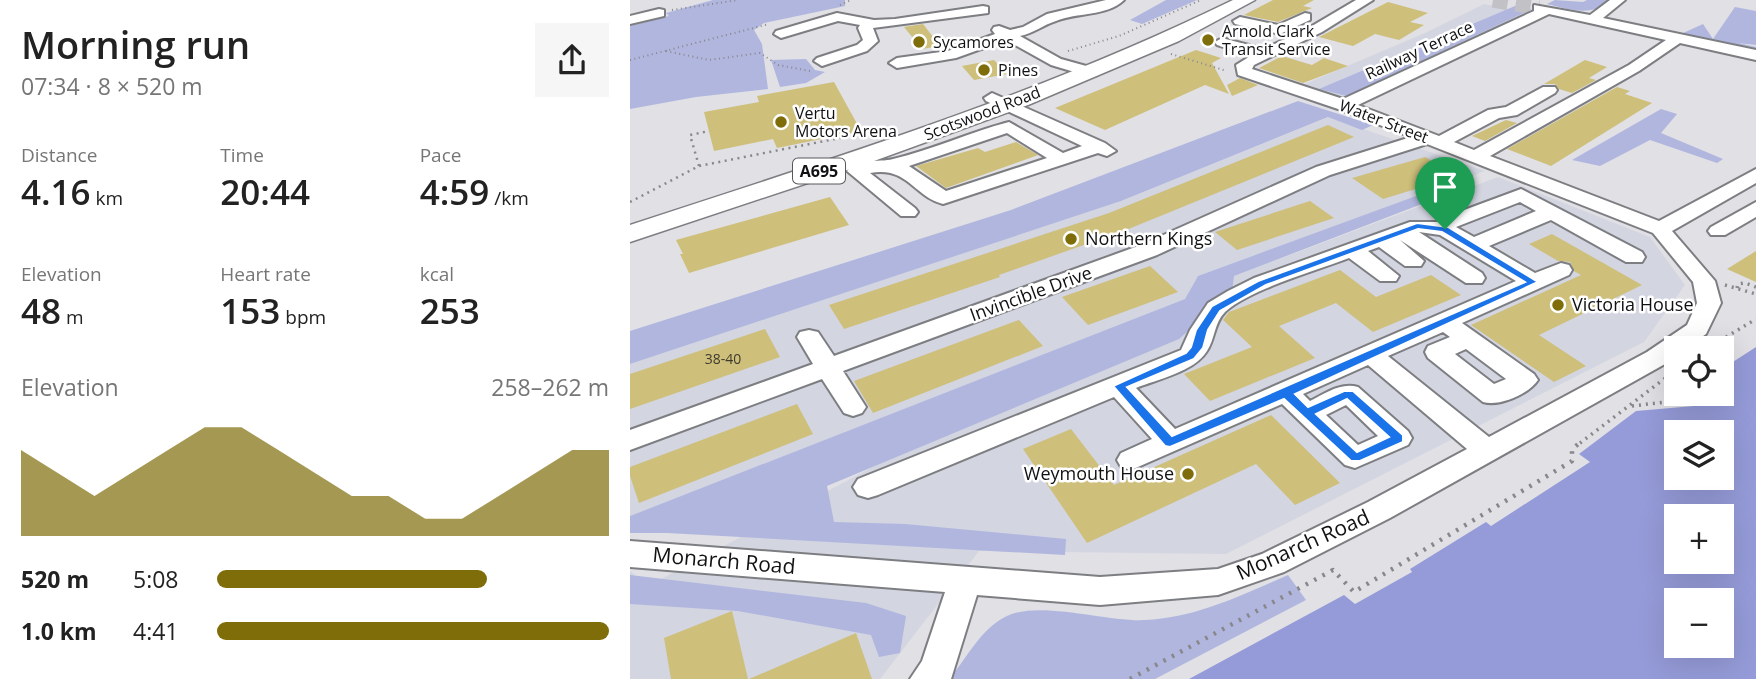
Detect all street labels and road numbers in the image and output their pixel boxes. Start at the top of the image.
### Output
street label: Railway Terrace [1361,15,1477,85]
street label: Scotswood Road [921,81,1043,145]
street label: Water Street [1336,94,1432,148]
road number: A695 [793,158,845,183]
street label: Invincible Drive [966,260,1095,326]
street label: Monarch Road [1232,502,1374,586]
street label: Monarch Road [652,540,797,580]

